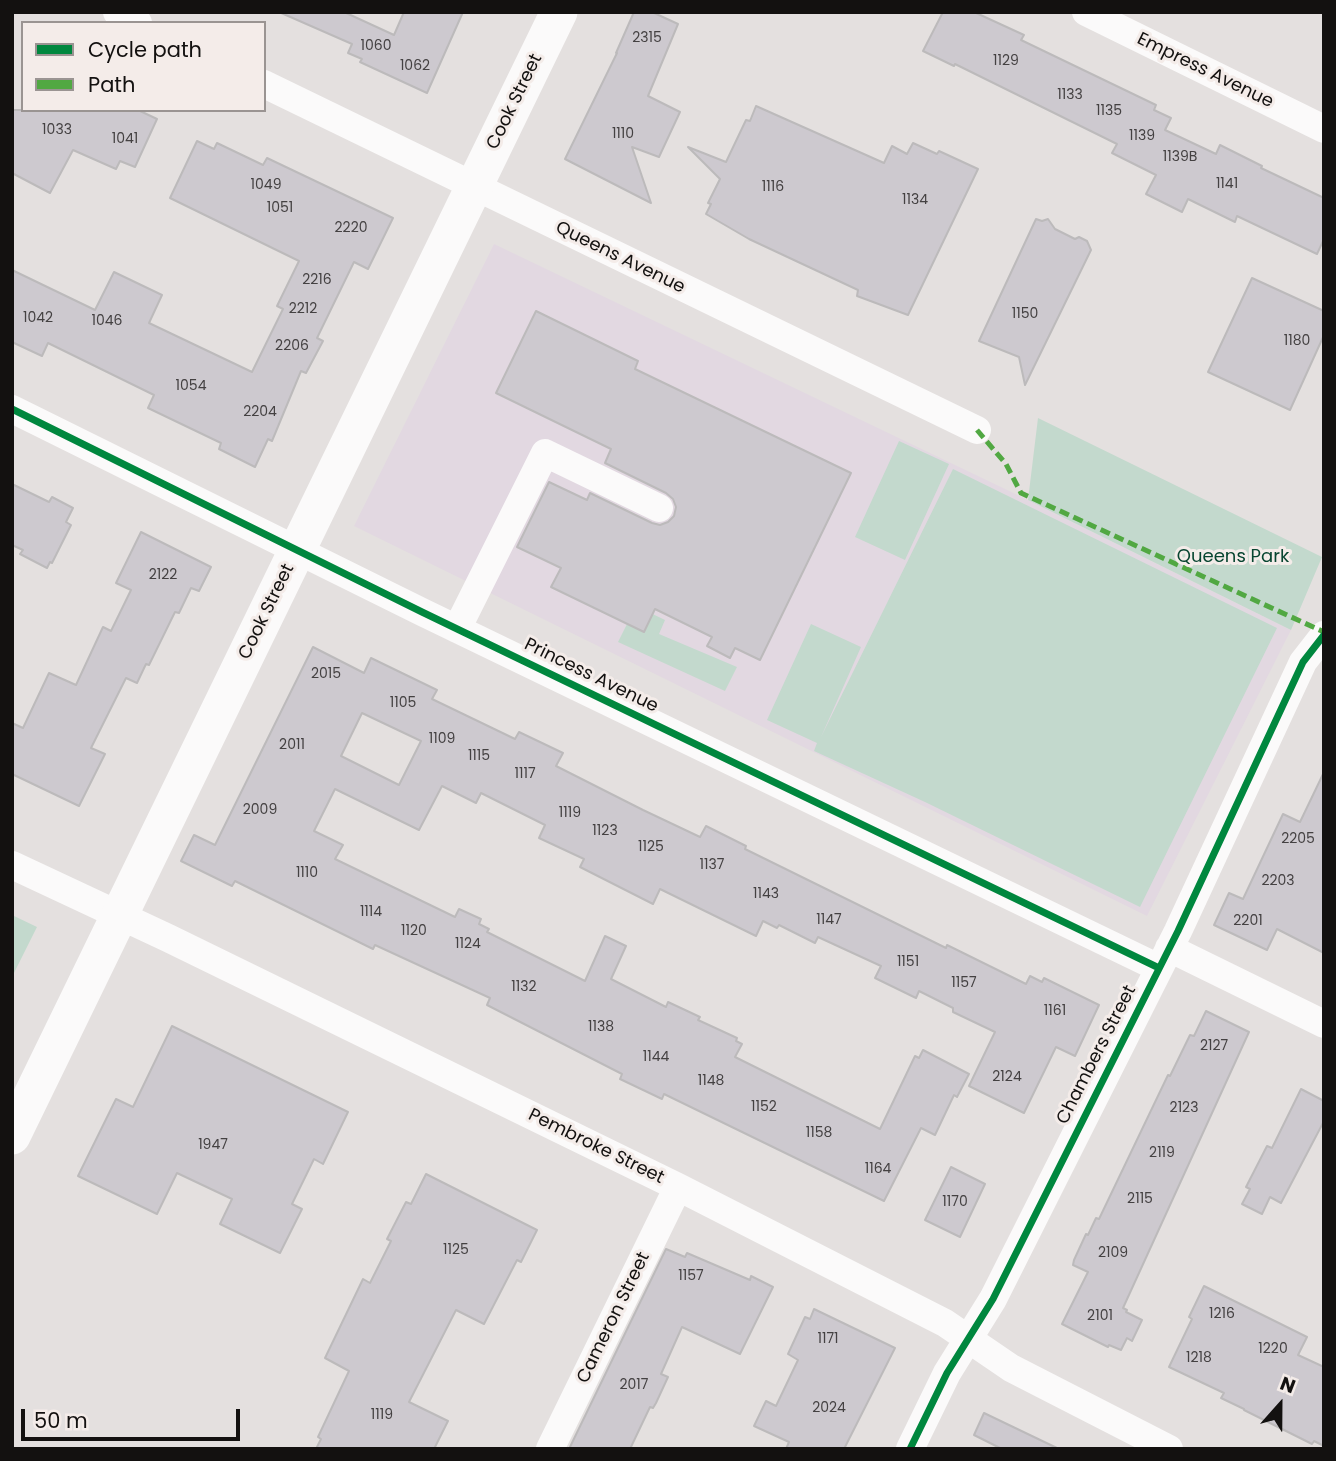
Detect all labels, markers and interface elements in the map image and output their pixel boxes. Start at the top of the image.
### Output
legend [21,21,266,112]
street label: Empress Avenue [1133,29,1277,113]
house number: 2315 [632,30,662,46]
text: Cycle path [88,35,202,64]
house number: 1060 [361,38,391,54]
street label: Cook Street [483,51,547,153]
house number: 1129 [993,53,1019,69]
house number: 1062 [400,58,430,74]
text: Path [88,70,135,99]
house number: 1133 [1057,87,1083,103]
house number: 1135 [1096,103,1122,119]
house number: 1033 [42,122,72,138]
house number: 1110 [612,126,634,142]
house number: 1139 [1129,128,1155,144]
house number: 1041 [112,131,138,147]
house number: 1139B [1163,149,1197,165]
house number: 1141 [1216,176,1238,192]
house number: 1049 [251,177,281,193]
house number: 1116 [762,179,784,195]
house number: 1134 [902,192,928,208]
house number: 1051 [267,200,293,216]
street label: Queens Avenue [552,217,688,299]
house number: 2220 [335,220,367,236]
house number: 2216 [302,272,332,288]
house number: 2212 [289,301,317,317]
house number: 1150 [1012,306,1038,322]
house number: 1042 [23,310,53,326]
house number: 1046 [92,313,122,329]
house number: 1180 [1284,333,1310,349]
house number: 2206 [275,338,309,354]
house number: 1054 [176,378,206,394]
house number: 2204 [243,404,277,420]
park label: Queens Park [1177,546,1289,568]
street label: Cook Street [235,561,299,663]
house number: 2122 [149,567,177,583]
street label: Princess Avenue [520,634,662,718]
house number: 2015 [311,666,341,682]
house number: 1105 [390,695,416,711]
house number: 1109 [429,731,455,747]
house number: 2011 [279,737,305,753]
house number: 1115 [468,748,490,764]
house number: 1117 [514,766,536,782]
house number: 2009 [243,802,277,818]
house number: 1119 [559,805,581,821]
house number: 1123 [592,823,618,839]
house number: 2205 [1281,831,1315,847]
house number: 1125 [638,839,664,855]
house number: 1137 [700,857,724,873]
house number: 1110 [296,865,318,881]
house number: 2203 [1261,873,1295,889]
house number: 1143 [753,886,779,902]
house number: 1114 [360,904,382,920]
house number: 1147 [816,912,842,928]
house number: 2201 [1233,913,1263,929]
house number: 1120 [401,923,427,939]
house number: 1124 [455,936,481,952]
house number: 1151 [897,954,919,970]
house number: 1157 [951,975,977,991]
house number: 1132 [511,979,537,995]
street label: Chambers Street [1053,982,1141,1128]
house number: 1161 [1044,1003,1066,1019]
house number: 1138 [588,1019,614,1035]
house number: 2127 [1200,1038,1228,1054]
house number: 1144 [643,1049,669,1065]
house number: 2124 [992,1069,1022,1085]
house number: 1148 [698,1073,724,1089]
house number: 1152 [751,1099,777,1115]
house number: 2123 [1170,1100,1198,1116]
street label: Pembroke Street [525,1105,667,1189]
house number: 1158 [806,1125,832,1141]
house number: 1947 [198,1137,228,1153]
house number: 2119 [1149,1145,1175,1161]
house number: 1164 [865,1161,891,1177]
house number: 2115 [1127,1191,1153,1207]
house number: 1170 [942,1194,968,1210]
house number: 1125 [443,1242,469,1258]
house number: 2109 [1098,1245,1128,1261]
street label: Cameron Street [573,1249,655,1387]
house number: 1157 [678,1268,704,1284]
house number: 1216 [1209,1306,1235,1322]
house number: 2101 [1087,1308,1113,1324]
house number: 1171 [817,1331,839,1347]
house number: 1220 [1258,1341,1288,1357]
house number: 1218 [1186,1350,1212,1366]
north arrow [1245,1370,1315,1440]
text: N [1276,1370,1299,1400]
house number: 2017 [620,1377,648,1393]
scale bar [24,1394,243,1438]
house number: 2024 [812,1400,846,1416]
text: 50 m [34,1406,88,1435]
house number: 1119 [371,1407,393,1423]

